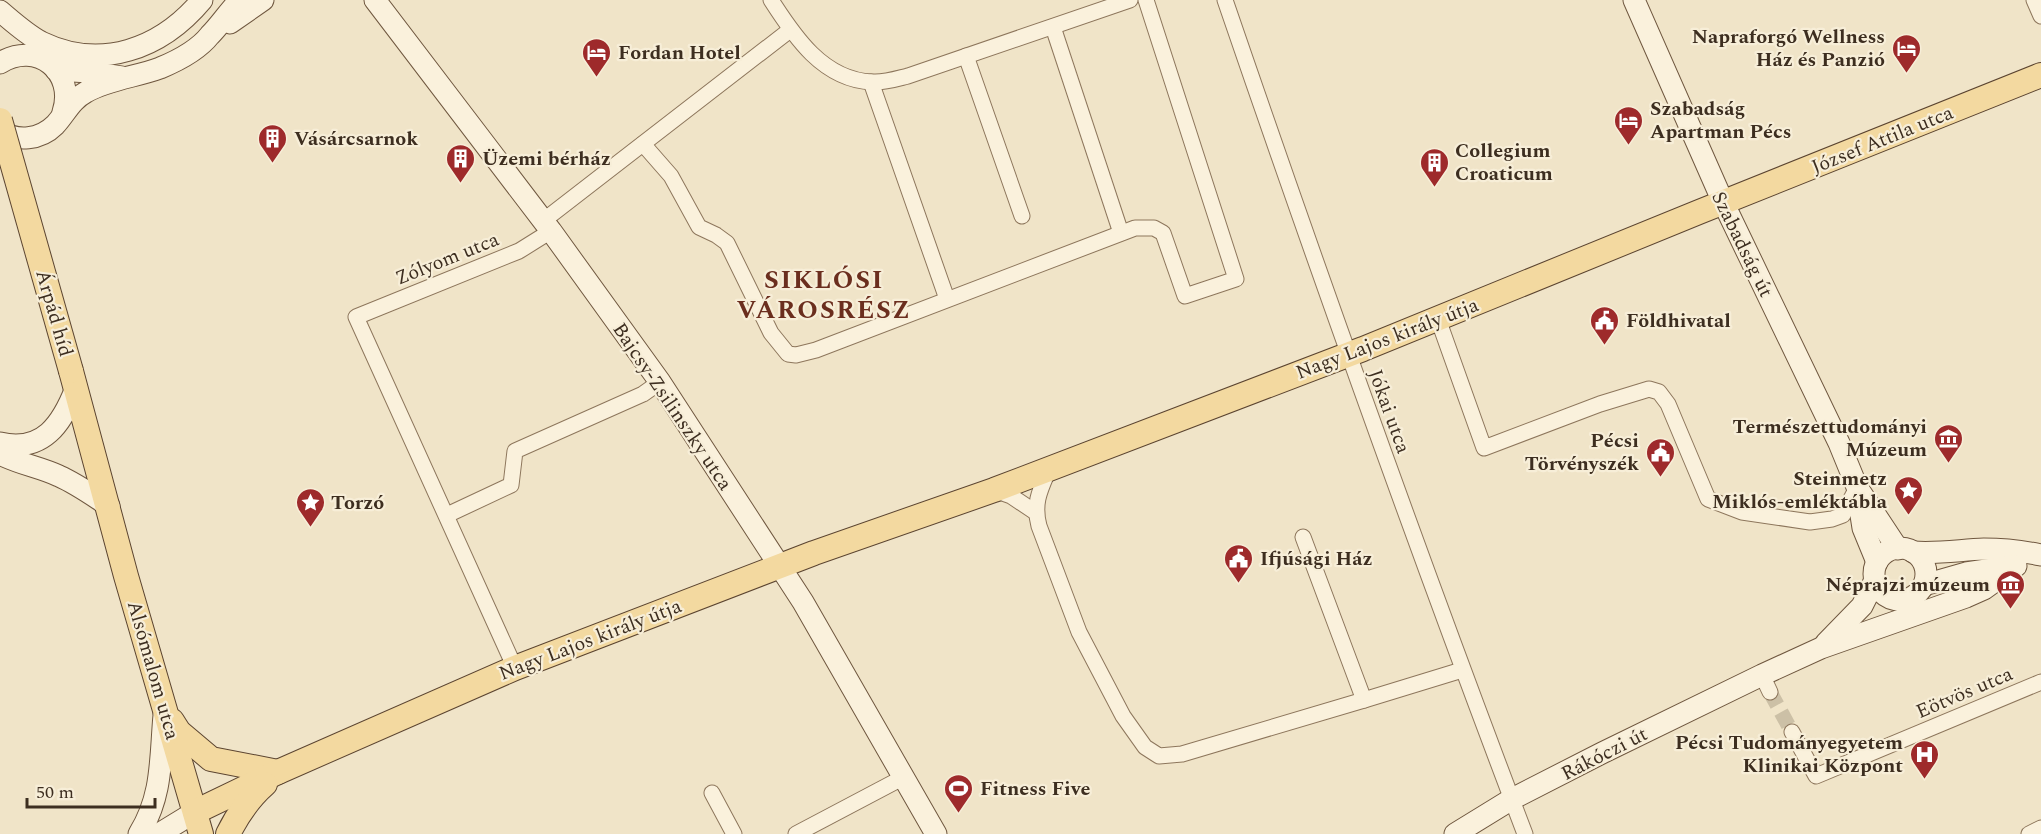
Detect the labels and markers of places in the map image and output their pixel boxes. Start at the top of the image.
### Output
place label: Napraforgó Wellness Ház és Panzió [1692,22,1885,75]
hotel icon: Napraforgó Wellness Ház és Panzió [1890,32,1922,74]
hotel icon: Fordan Hotel [581,36,613,78]
place label: Fordan Hotel [618,38,741,68]
place label: Szabadság Apartman Pécs [1650,94,1792,147]
hotel icon: Szabadság Apartman Pécs [1613,104,1645,146]
building icon: Vásárcsarnok [257,122,289,164]
place label: Vásárcsarnok [294,124,418,154]
place label: Collegium Croaticum [1455,136,1553,189]
building icon: Üzemi bérház [445,142,477,184]
place label: Üzemi bérház [482,144,611,174]
building icon: Collegium Croaticum [1418,146,1450,188]
public building icon: Földhivatal [1589,304,1621,346]
place label: Földhivatal [1626,306,1731,336]
place label: Természettudományi Múzeum [1733,412,1927,465]
museum icon: Természettudományi Múzeum [1932,422,1964,464]
place label: Pécsi Törvényszék [1525,426,1639,479]
public building icon: Pécsi Törvényszék [1644,436,1676,478]
place label: Steinmetz Miklós-emléktábla [1712,464,1888,517]
place icon: Steinmetz Miklós-emléktábla [1892,474,1924,516]
place icon: Torzó [294,486,326,528]
place label: Torzó [331,488,384,518]
public building icon: Ifjúsági Ház [1223,542,1255,584]
place label: Ifjúsági Ház [1260,544,1373,574]
museum icon: Néprajzi múzeum [1995,568,2027,610]
place label: Néprajzi múzeum [1826,570,1990,600]
place label: Pécsi Tudományegyetem Klinikai Központ [1675,728,1903,781]
hospital icon: Pécsi Tudományegyetem Klinikai Központ [1908,738,1940,780]
sports icon: Fitness Five [943,772,975,814]
place label: Fitness Five [980,774,1090,804]

